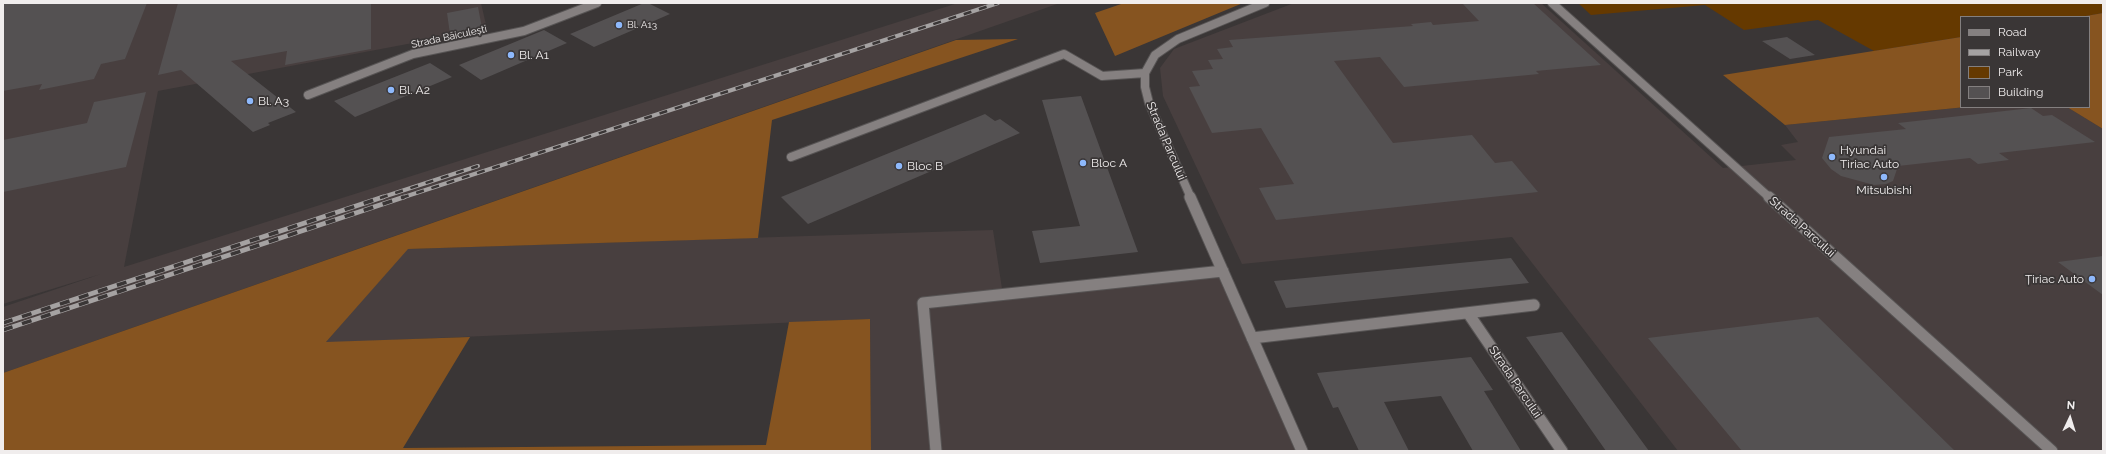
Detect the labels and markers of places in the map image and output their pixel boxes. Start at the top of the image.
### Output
place label: Bl. A13 [627,19,657,31]
marker: Bl. A13 [614,20,624,30]
place label: Bl. A1 [519,48,549,62]
marker: Bl. A1 [506,50,516,60]
place label: Bl. A2 [399,83,430,97]
marker: Bl. A2 [386,85,396,95]
place label: Bl. A3 [258,94,289,108]
marker: Bl. A3 [245,96,255,106]
place label: Hyundai Tiriac Auto [1840,143,1899,171]
marker: Hyundai Tiriac Auto [1827,152,1837,162]
place label: Bloc A [1091,156,1127,170]
marker: Bloc A [1078,158,1088,168]
place label: Bloc B [907,159,943,173]
marker: Bloc B [894,161,904,171]
marker: Mitsubishi [1879,172,1889,182]
place label: Mitsubishi [1856,183,1912,197]
place label: Țiriac Auto [2025,272,2084,286]
marker: Țiriac Auto [2087,274,2097,284]

